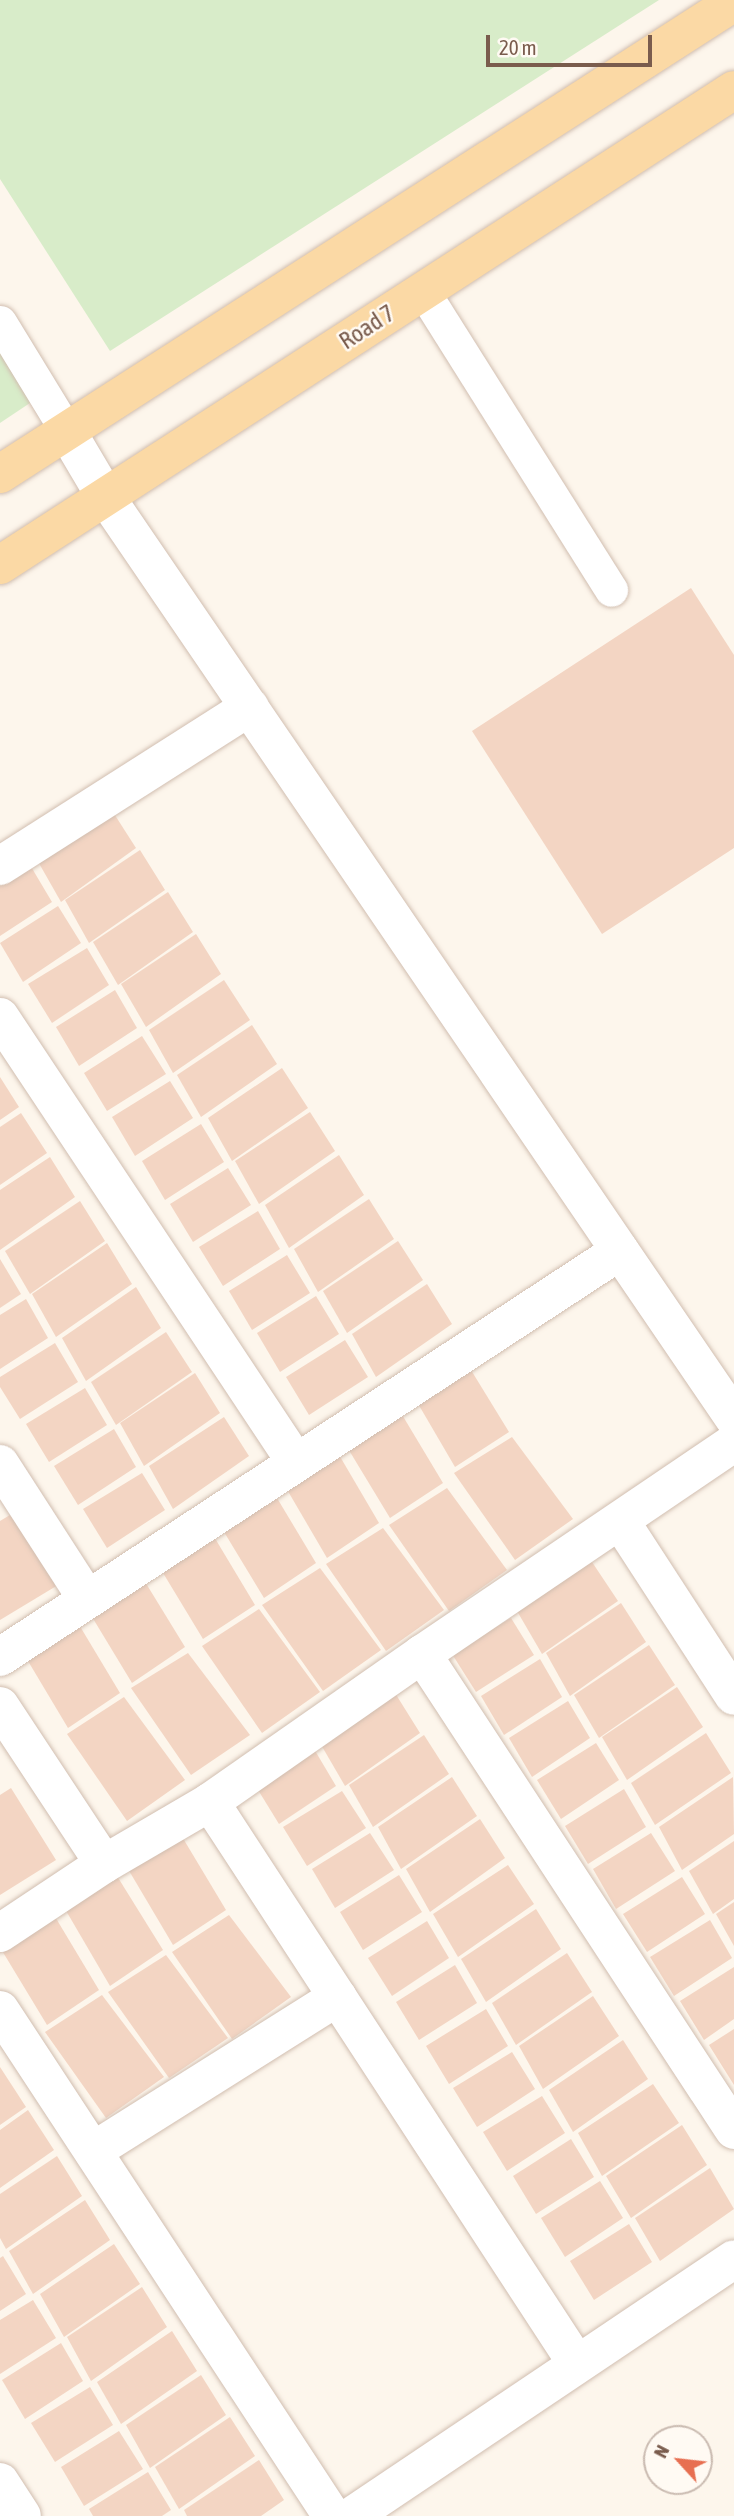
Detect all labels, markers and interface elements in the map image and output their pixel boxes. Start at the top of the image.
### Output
scale bar [489,21,655,65]
text: 20 m [499,35,537,59]
street label: Road 7 [334,298,400,356]
north arrow [643,2425,713,2495]
text: N [649,2441,673,2461]

